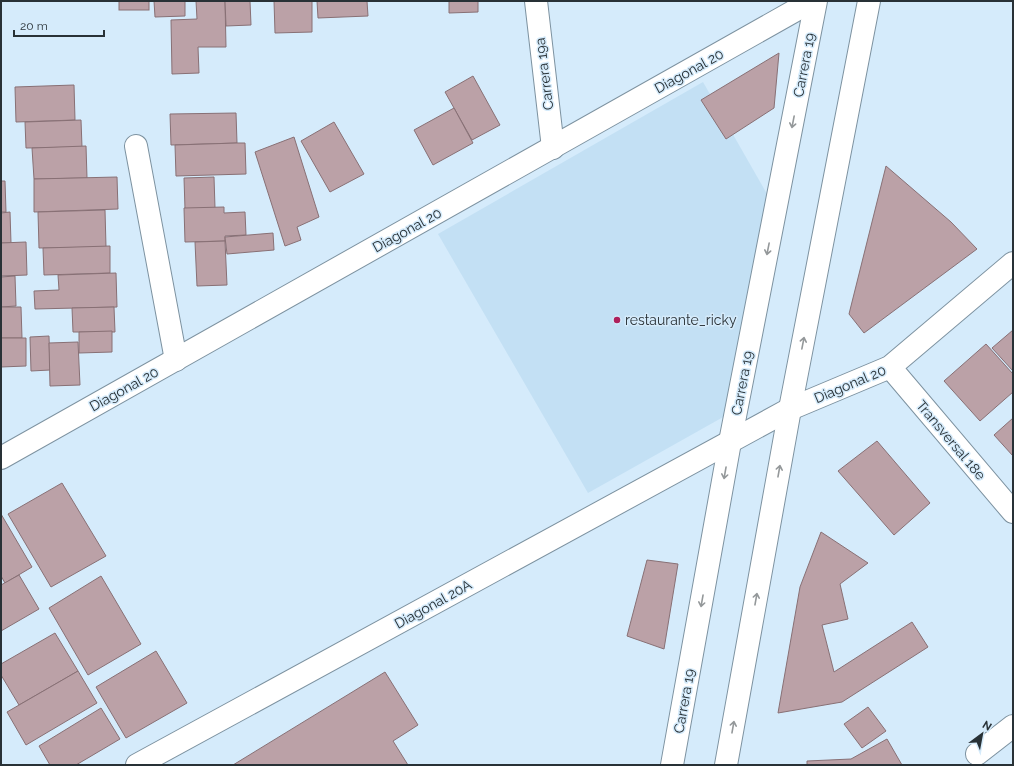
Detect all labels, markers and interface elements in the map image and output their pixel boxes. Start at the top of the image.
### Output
scale bar [14,12,104,38]
text: 20 m [20,19,48,33]
street label: Carrera 19 [790,31,818,99]
street label: Carrera 19a [532,37,556,111]
street label: Diagonal 20 [652,46,726,96]
one-way arrow [788,115,796,128]
street label: Diagonal 20 [370,205,444,255]
one-way arrow [763,242,771,255]
place label: restaurante_ricky [625,312,737,328]
marker: restaurante_ricky [612,315,622,325]
one-way arrow [799,337,807,350]
street label: Carrera 19 [728,349,756,417]
street label: Diagonal 20 [812,362,888,406]
street label: Diagonal 20 [87,364,161,414]
street label: Transversal 18e [913,397,989,483]
one-way arrow [776,465,784,478]
one-way arrow [720,466,728,479]
street label: Diagonal 20A [392,576,475,632]
one-way arrow [752,593,760,606]
one-way arrow [697,594,705,607]
street label: Carrera 19 [670,667,698,735]
north arrow [962,714,1002,754]
text: N [980,718,994,734]
one-way arrow [729,721,737,734]

